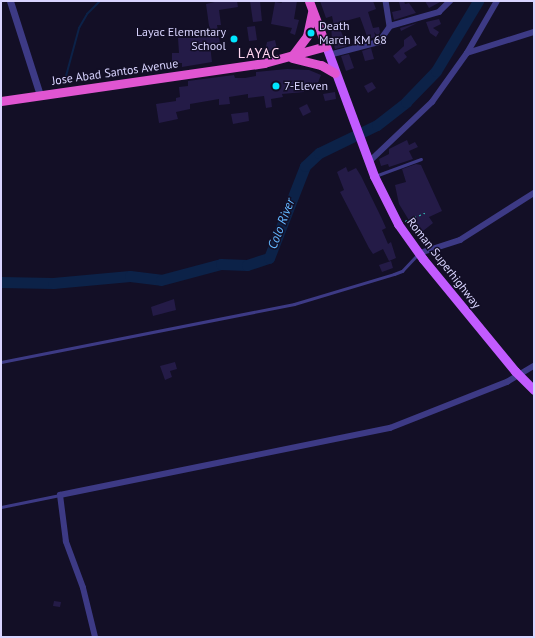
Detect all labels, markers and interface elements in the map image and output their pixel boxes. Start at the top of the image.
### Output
place label: Death March KM 68 [319,19,387,47]
place label: Layac Elementary School [136,25,226,53]
marker: Death March KM 68 [306,28,316,38]
marker: Layac Elementary School [229,34,239,44]
district label: LAYAC [238,45,280,61]
street label: Jose Abad Santos Avenue [50,56,180,88]
place label: 7-Eleven [284,79,328,93]
marker: 7-Eleven [271,81,281,91]
water label: Colo River [265,197,299,251]
street label: Roman Superhighway [404,215,484,311]

